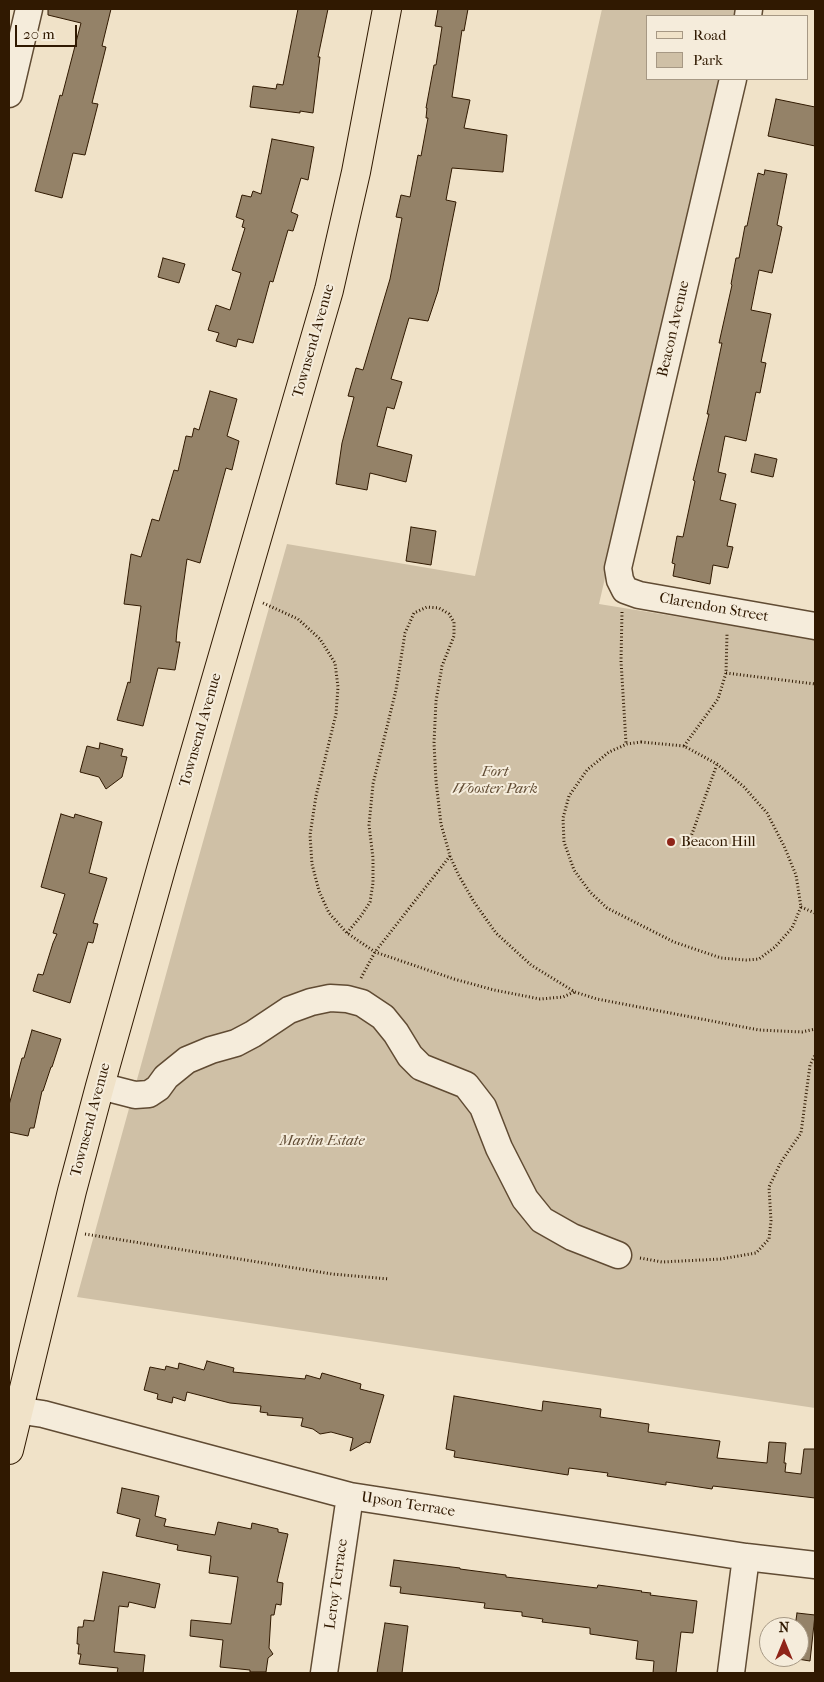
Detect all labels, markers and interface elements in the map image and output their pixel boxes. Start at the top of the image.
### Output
scale bar [18,15,80,47]
legend [646,15,809,80]
text: 20 m [23,25,55,43]
text: Road [693,26,726,44]
text: Park [693,51,723,69]
street label: Beacon Avenue [654,279,694,379]
street label: Townsend Avenue [289,282,339,400]
street label: Clarendon Street [658,590,770,626]
street label: Townsend Avenue [176,671,226,789]
park label: Fort Wooster Park [452,763,538,798]
place label: Beacon Hill [681,833,756,851]
marker: Beacon Hill [665,836,677,848]
street label: Townsend Avenue [67,1061,115,1179]
park label: Marlin Estate [280,1132,364,1150]
street label: Upson Terrace [360,1489,456,1521]
street label: Leroy Terrace [322,1538,352,1630]
north arrow [759,1617,809,1667]
text: N [779,1619,789,1636]

